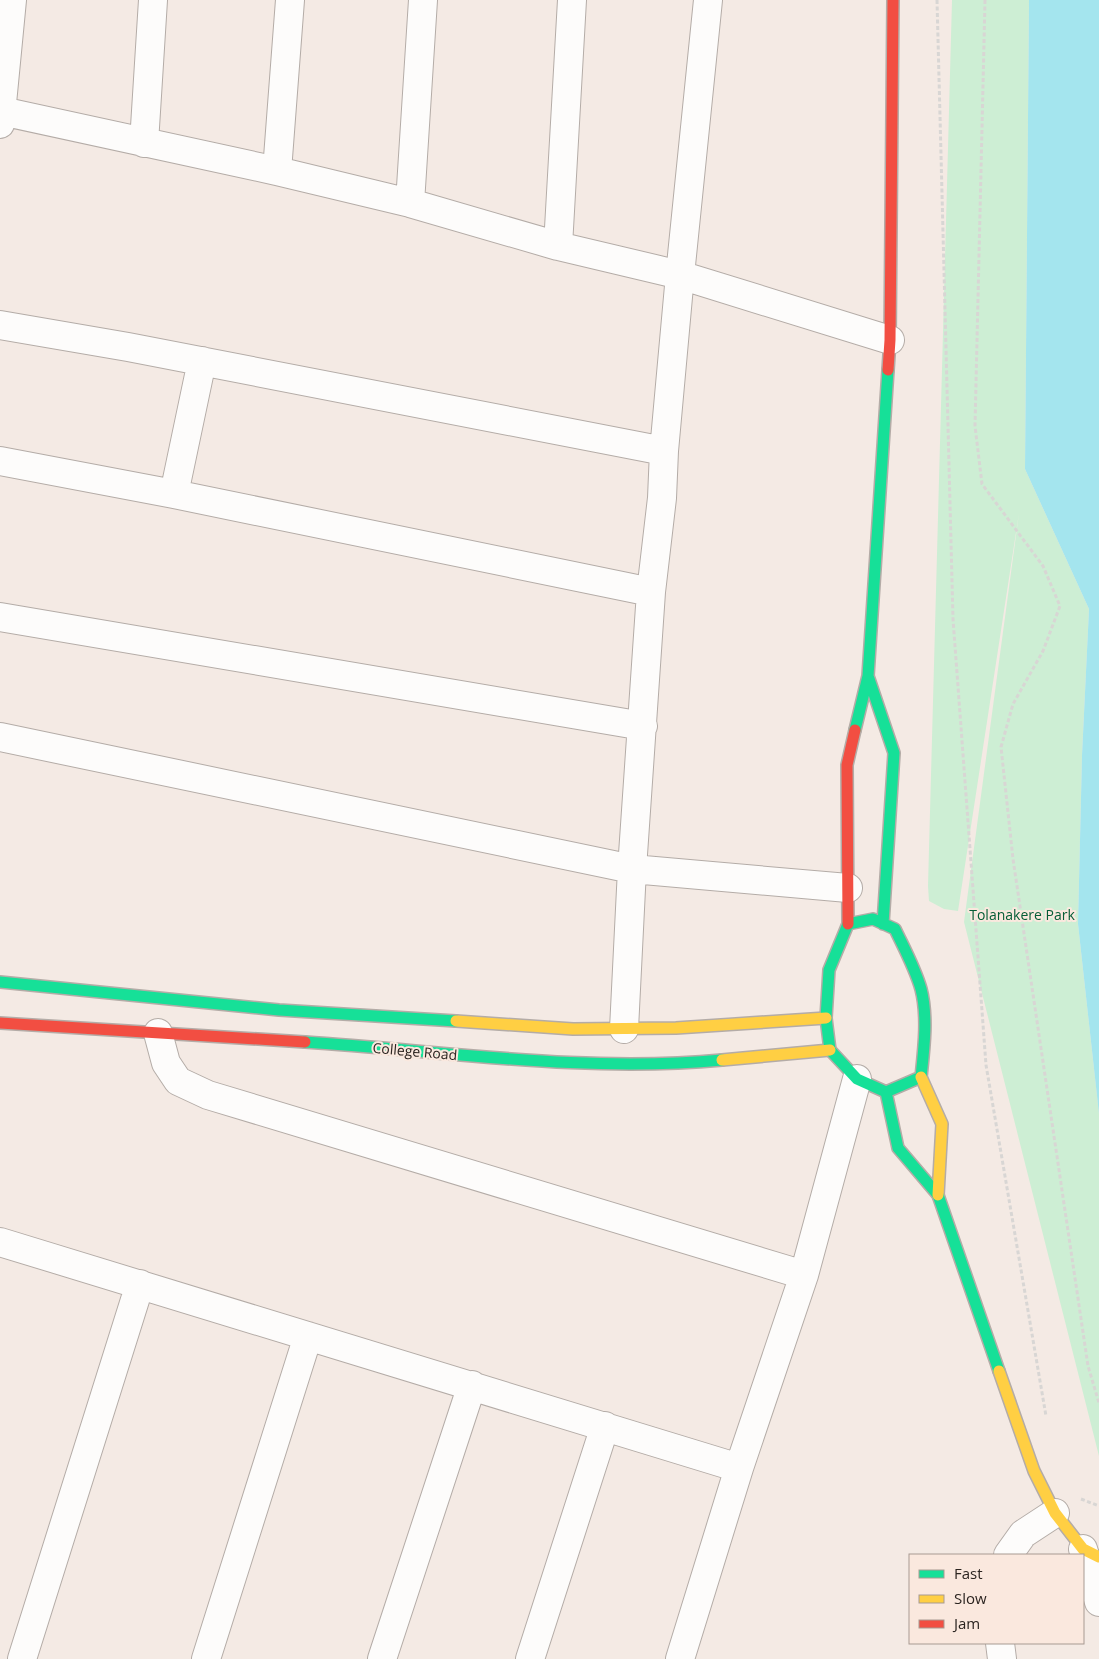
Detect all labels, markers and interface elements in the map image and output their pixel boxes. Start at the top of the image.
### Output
park label: Tolanakere Park [969,905,1075,924]
street label: College Road [372,1038,458,1064]
legend [909,1554,1084,1644]
text: Fast [954,1563,983,1583]
text: Slow [954,1588,987,1608]
text: Jam [952,1613,980,1633]

